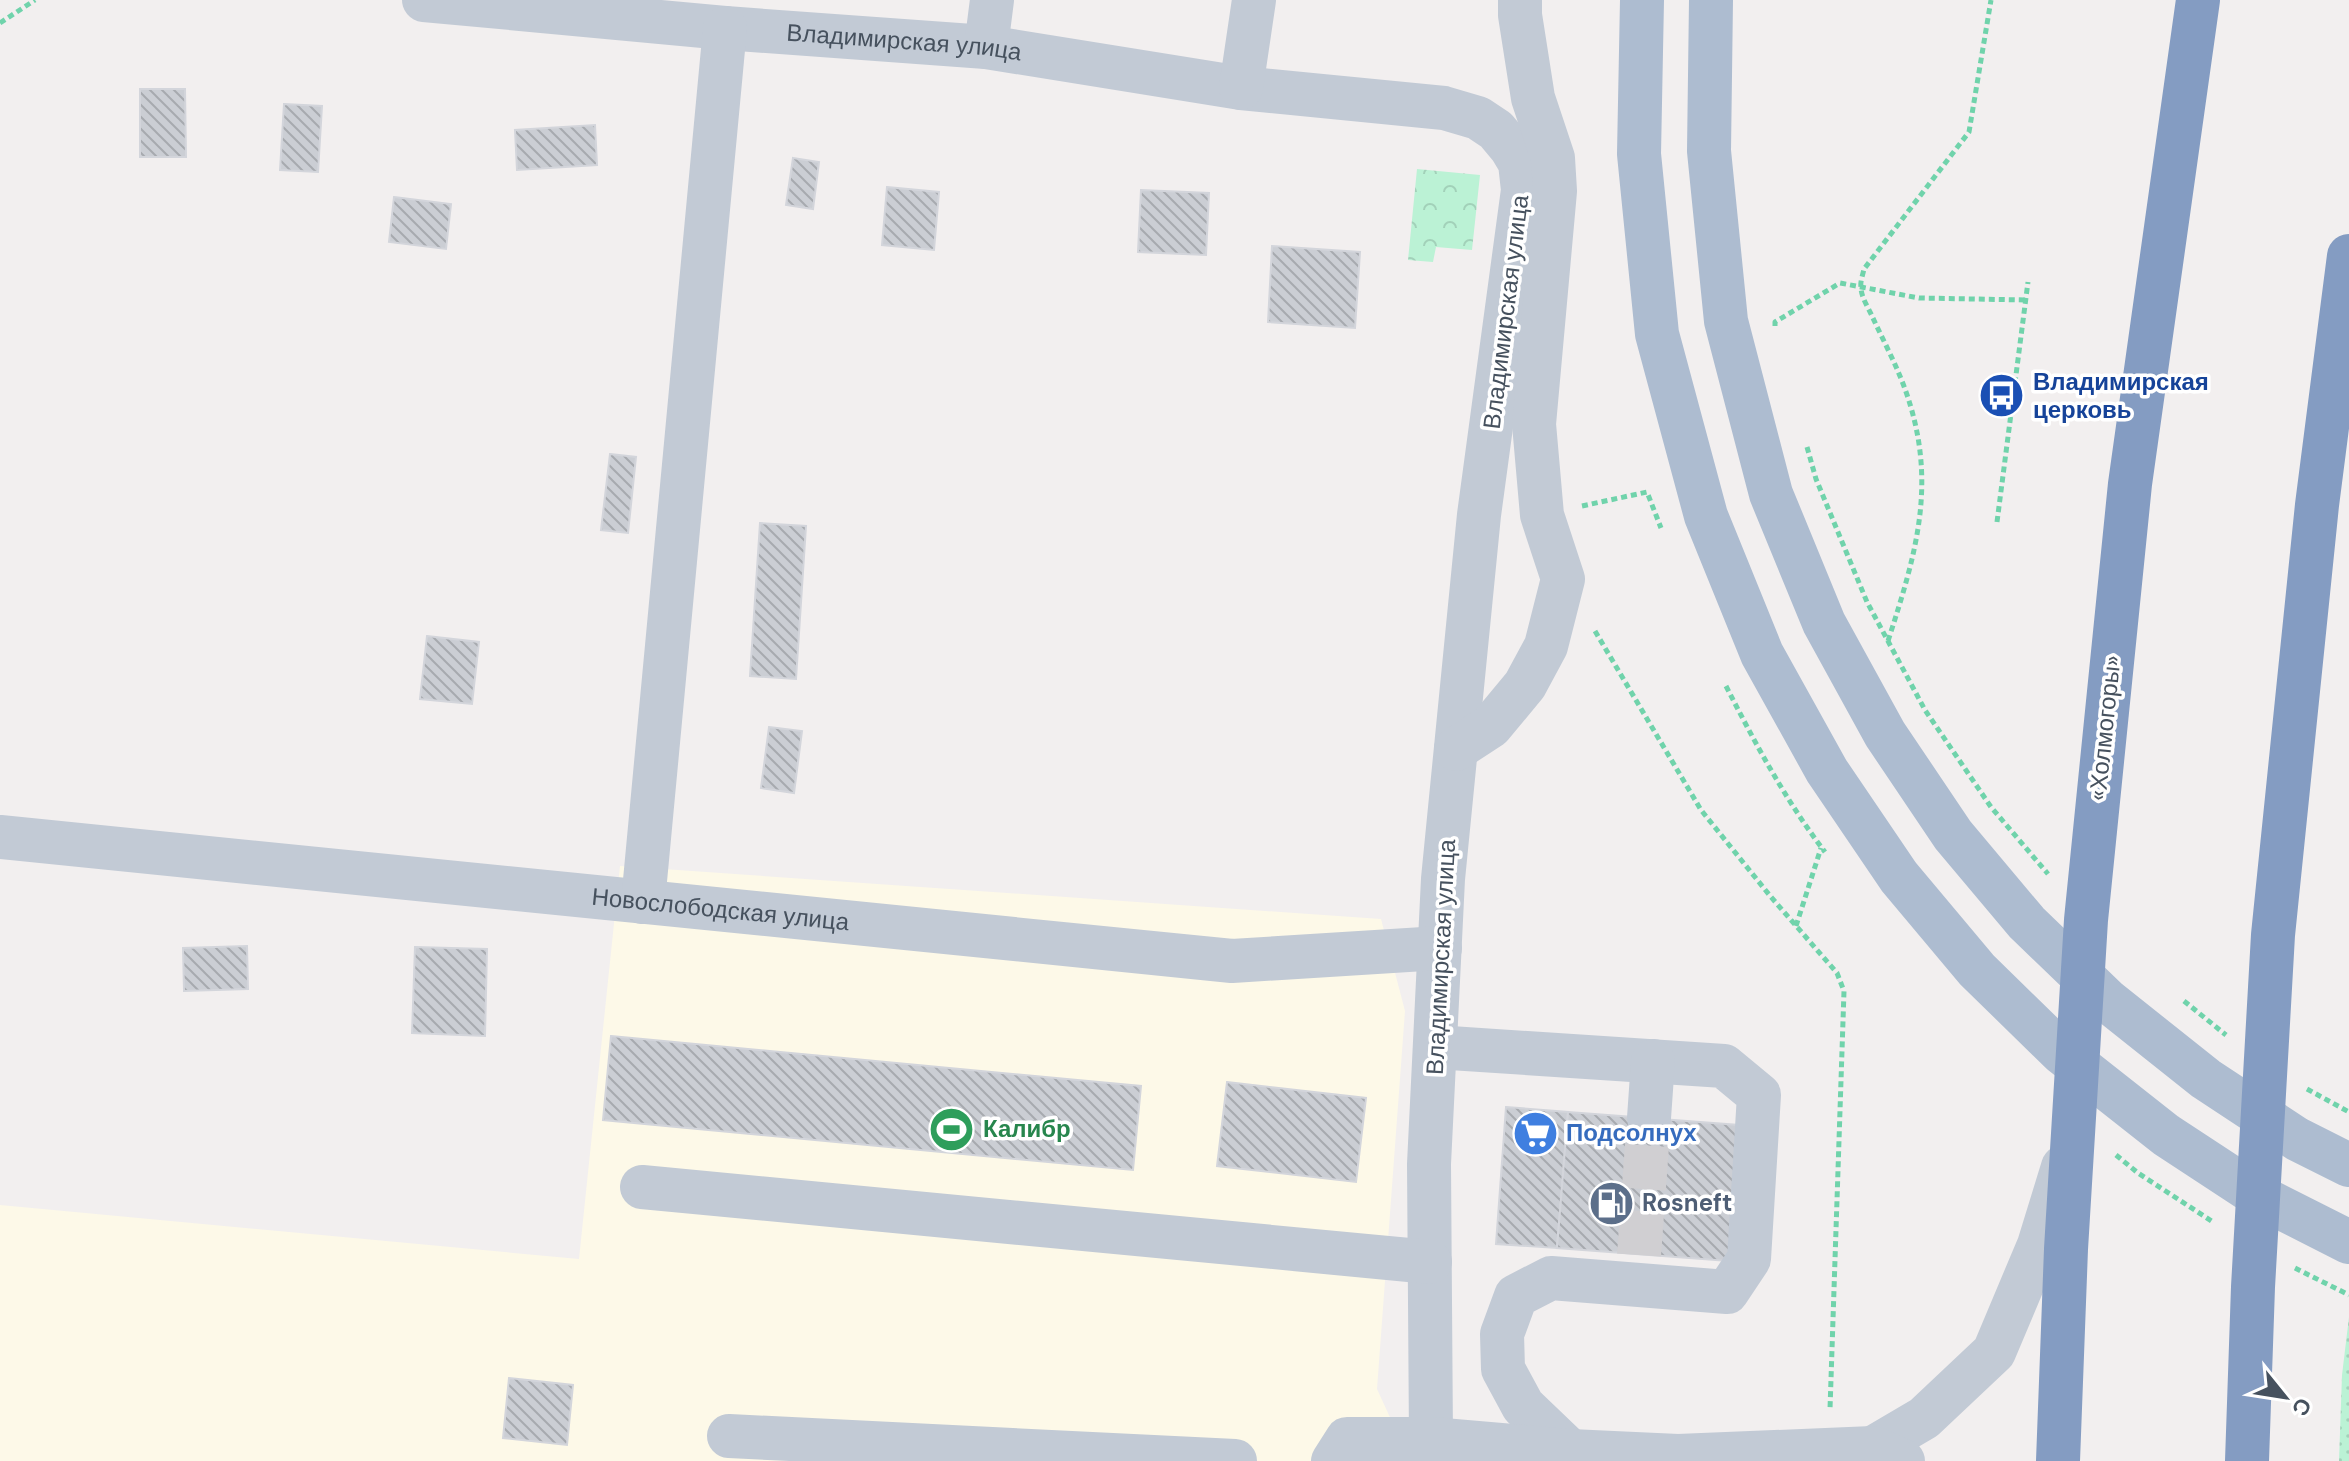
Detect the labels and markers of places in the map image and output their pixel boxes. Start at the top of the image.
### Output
place label: Владимирская церковь [2033,366,2209,425]
bus stop icon: Владимирская церковь [1978,372,2026,420]
sports icon: Калибр [928,1105,976,1153]
supermarket icon: Подсолнух [1511,1109,1559,1157]
place label: Калибр [983,1113,1071,1144]
place label: Подсолнух [1566,1117,1697,1148]
fuel station icon: Rosneft [1587,1179,1635,1227]
place label: Rosneft [1642,1187,1732,1218]

